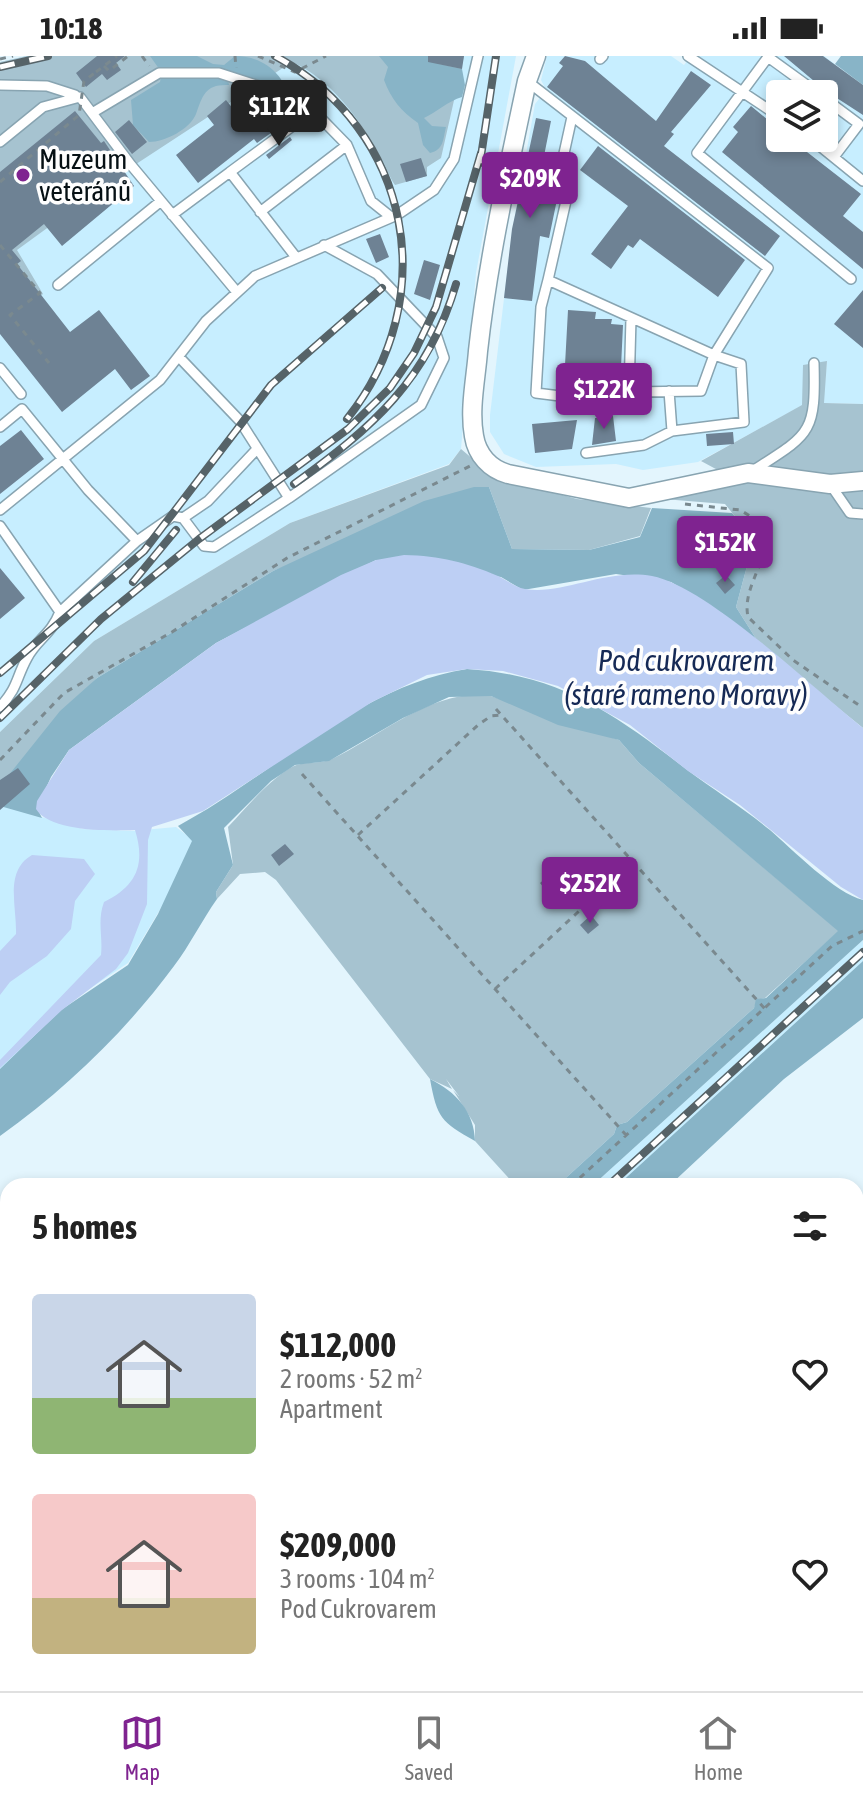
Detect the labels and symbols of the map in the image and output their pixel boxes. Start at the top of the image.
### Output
pin: $112K [223,80,335,148]
place label: Muzeum veteránů [39,143,131,207]
pin: $209K [474,152,586,220]
marker: Muzeum veteránů [14,166,32,184]
pin: $122K [548,363,660,431]
pin: $152K [669,516,781,584]
water label: Pod cukrovarem (staré rameno Moravy) [564,643,808,711]
pin: $252K [534,857,646,925]

